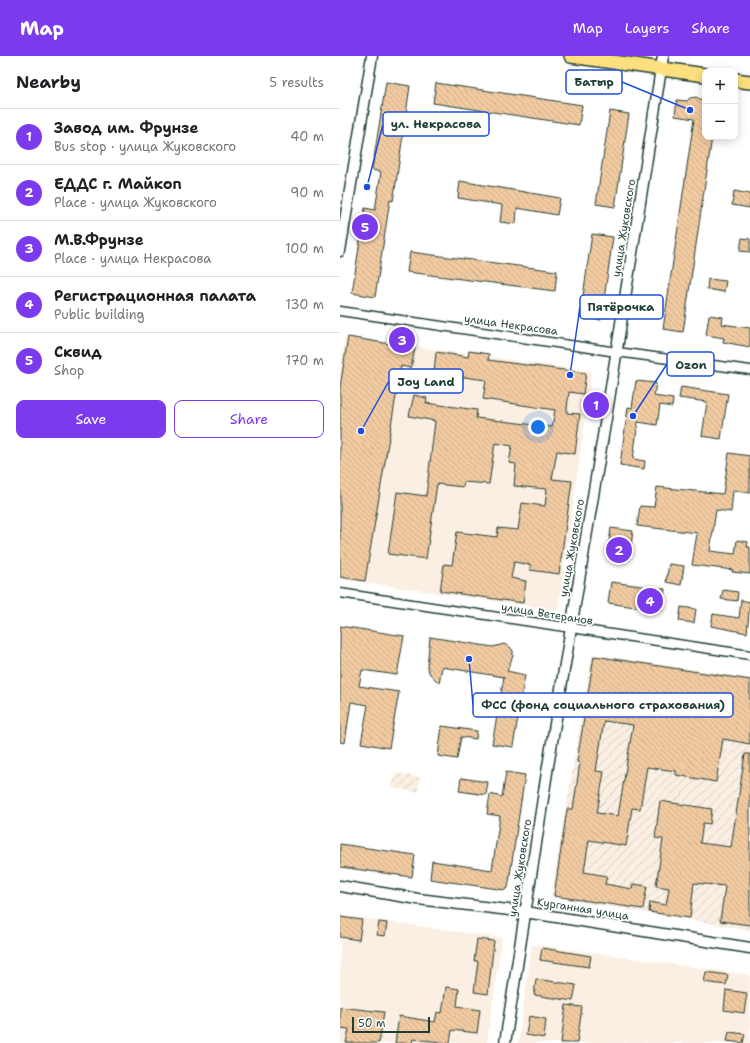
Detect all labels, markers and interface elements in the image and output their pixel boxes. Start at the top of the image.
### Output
text: Map [20,16,64,41]
text: Map [573,19,603,37]
text: Layers [625,19,669,37]
text: Share [691,19,730,37]
map controls [702,68,738,140]
button: + [702,68,738,104]
callout: Батыр [566,70,622,94]
text: Nearby [16,71,81,93]
text: 5 results [269,74,324,91]
text: Батыр [574,74,614,90]
button: − [702,104,738,140]
callout: ул. Некрасова [383,112,489,136]
text: ул. Некрасова [391,116,482,132]
text: Завод им. Фрунзе [54,118,198,138]
text: 1 [26,128,32,145]
text: 40 m [290,128,324,145]
text: Bus stop · улица Жуковского [54,138,236,155]
text: ЕДДС г. Майкоп [54,174,182,194]
street label: улица Жуковского [609,178,639,278]
text: 2 [24,184,34,201]
text: 90 m [290,184,324,201]
text: Place · улица Жуковского [54,194,217,211]
pin: 5 [352,212,378,242]
text: М.В.Фрунзе [54,230,144,250]
text: 3 [24,240,34,257]
text: 100 m [285,240,324,257]
text: Place · улица Некрасова [54,250,211,267]
text: Регистрационная палата [54,286,256,306]
callout: Пятёрочка [580,295,663,319]
text: 4 [24,296,34,313]
text: 130 m [286,296,324,313]
text: Пятёрочка [588,299,655,315]
text: Public building [54,306,145,323]
street label: улица Некрасова [463,311,559,339]
pin: 3 [389,325,415,355]
text: Сквид [54,342,102,362]
text: 5 [25,352,33,369]
text: 170 m [286,352,324,369]
callout: Ozon [667,352,714,376]
text: Ozon [675,357,707,373]
text: Shop [54,362,84,379]
callout: Joy Land [389,369,463,393]
text: Joy Land [397,374,455,390]
pin: 1 [583,390,609,420]
button: Save [16,400,166,438]
button: Share [174,400,324,438]
your location [528,417,548,437]
street label: улица Жуковского [556,498,588,598]
pin: 2 [606,535,632,565]
pin: 4 [637,586,663,616]
street label: улица Ветеранов [500,599,594,629]
callout: ФСС (фонд социального страхования) [473,693,733,717]
text: ФСС (фонд социального страхования) [481,697,725,713]
street label: улица Жуковского [505,818,535,918]
street label: Курганная улица [536,894,630,924]
scale bar [352,1015,430,1034]
text: 50 m [358,1016,386,1031]

